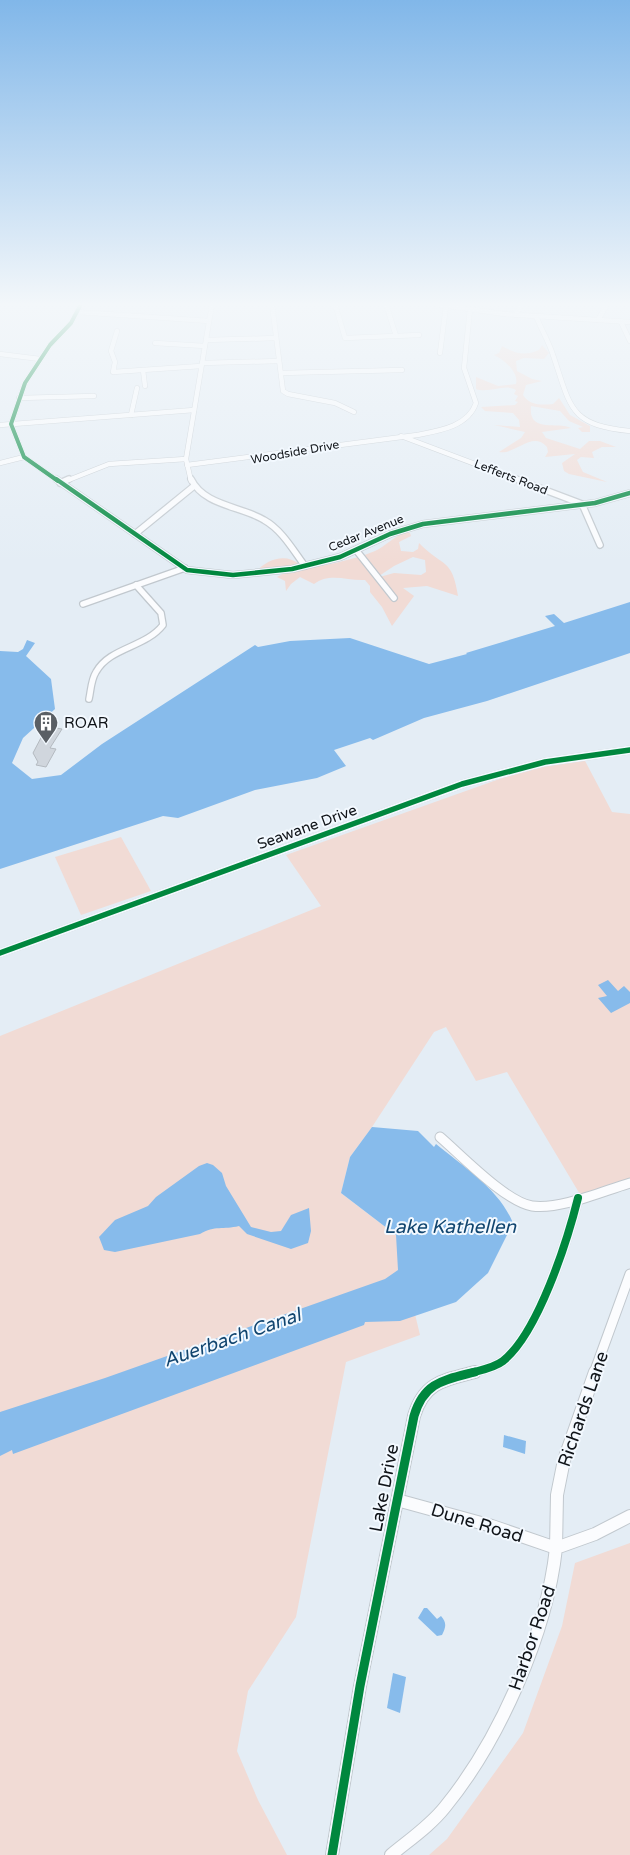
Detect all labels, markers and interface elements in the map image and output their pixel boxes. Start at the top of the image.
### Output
street label: Woodside Drive [250,437,341,467]
street label: Lefferts Road [472,457,550,497]
street label: Cedar Avenue [326,511,406,554]
building icon: ROAR [33,710,59,744]
place label: ROAR [64,714,109,732]
street label: Seawane Drive [255,801,359,853]
water label: Lake Kathellen [384,1216,516,1238]
water label: Auerbach Canal [160,1303,306,1372]
street label: Richards Lane [553,1348,613,1470]
street label: Lake Drive [365,1442,403,1534]
street label: Dune Road [428,1499,526,1547]
street label: Harbor Road [504,1583,560,1693]

